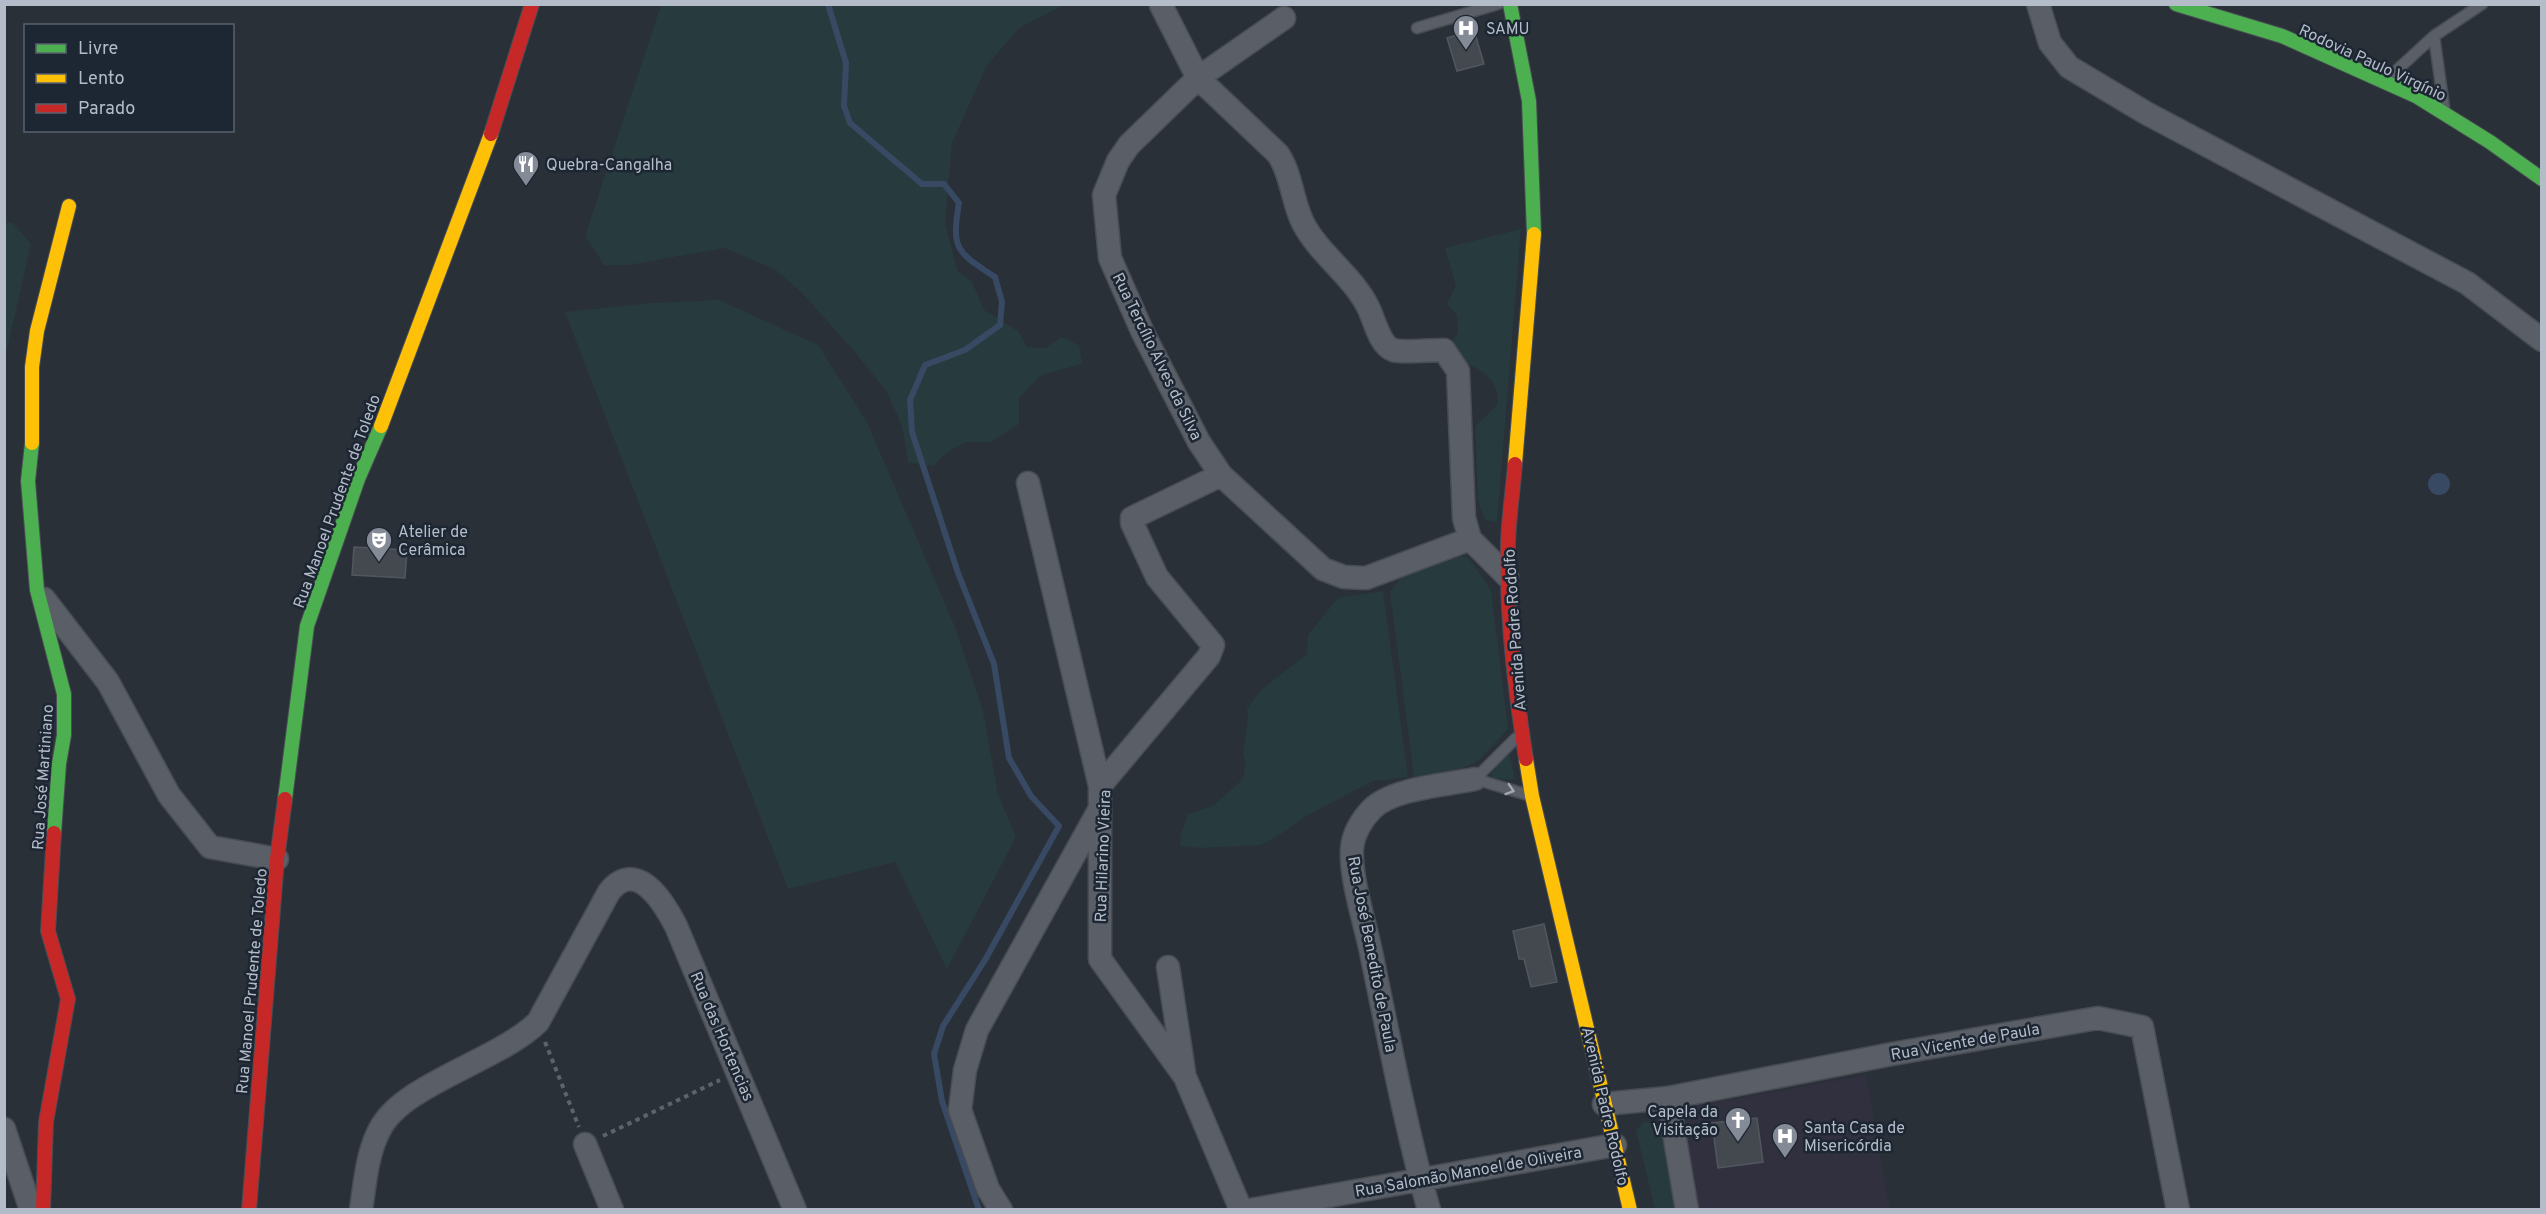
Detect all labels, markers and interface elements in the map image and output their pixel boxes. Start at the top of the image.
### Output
hospital icon: SAMU [1451,13,1481,51]
place label: SAMU [1486,20,1530,40]
street label: Rodovia Paulo Virgínio [2295,21,2449,107]
legend [24,24,234,132]
text: Livre [78,38,118,61]
text: Lento [78,68,124,91]
text: Parado [78,98,135,121]
restaurant icon: Quebra-Cangalha [511,149,541,187]
place label: Quebra-Cangalha [546,156,672,176]
street label: Rua Tercílio Alves da Silva [1107,270,1206,444]
street label: Rua Manoel Prudente de Toledo [290,392,386,611]
place label: Atelier de Cerâmica [398,523,468,561]
theatre icon: Atelier de Cerâmica [364,525,394,563]
street label: Avenida Padre Rodolfo [1500,548,1532,711]
street label: Rua José Martiniano [29,704,59,851]
one-way arrow [1504,782,1515,795]
street label: Rua Hilarino Vieira [1092,789,1116,923]
street label: Rua José Benedito de Paula [1342,855,1400,1054]
street label: Rua Manoel Prudente de Toledo [233,868,273,1095]
street label: Rua das Hortencias [685,969,757,1105]
street label: Rua Vicente de Paula [1889,1020,2041,1066]
street label: Avenida Padre Rodolfo [1576,1025,1632,1188]
place label: Capela da Visitação [1647,1103,1718,1141]
church icon: Capela da Visitação [1723,1105,1753,1143]
place label: Santa Casa de Misericórdia [1804,1119,1905,1157]
hospital icon: Santa Casa de Misericórdia [1770,1121,1800,1159]
street label: Rua Salomão Manoel de Oliveira [1353,1143,1583,1203]

